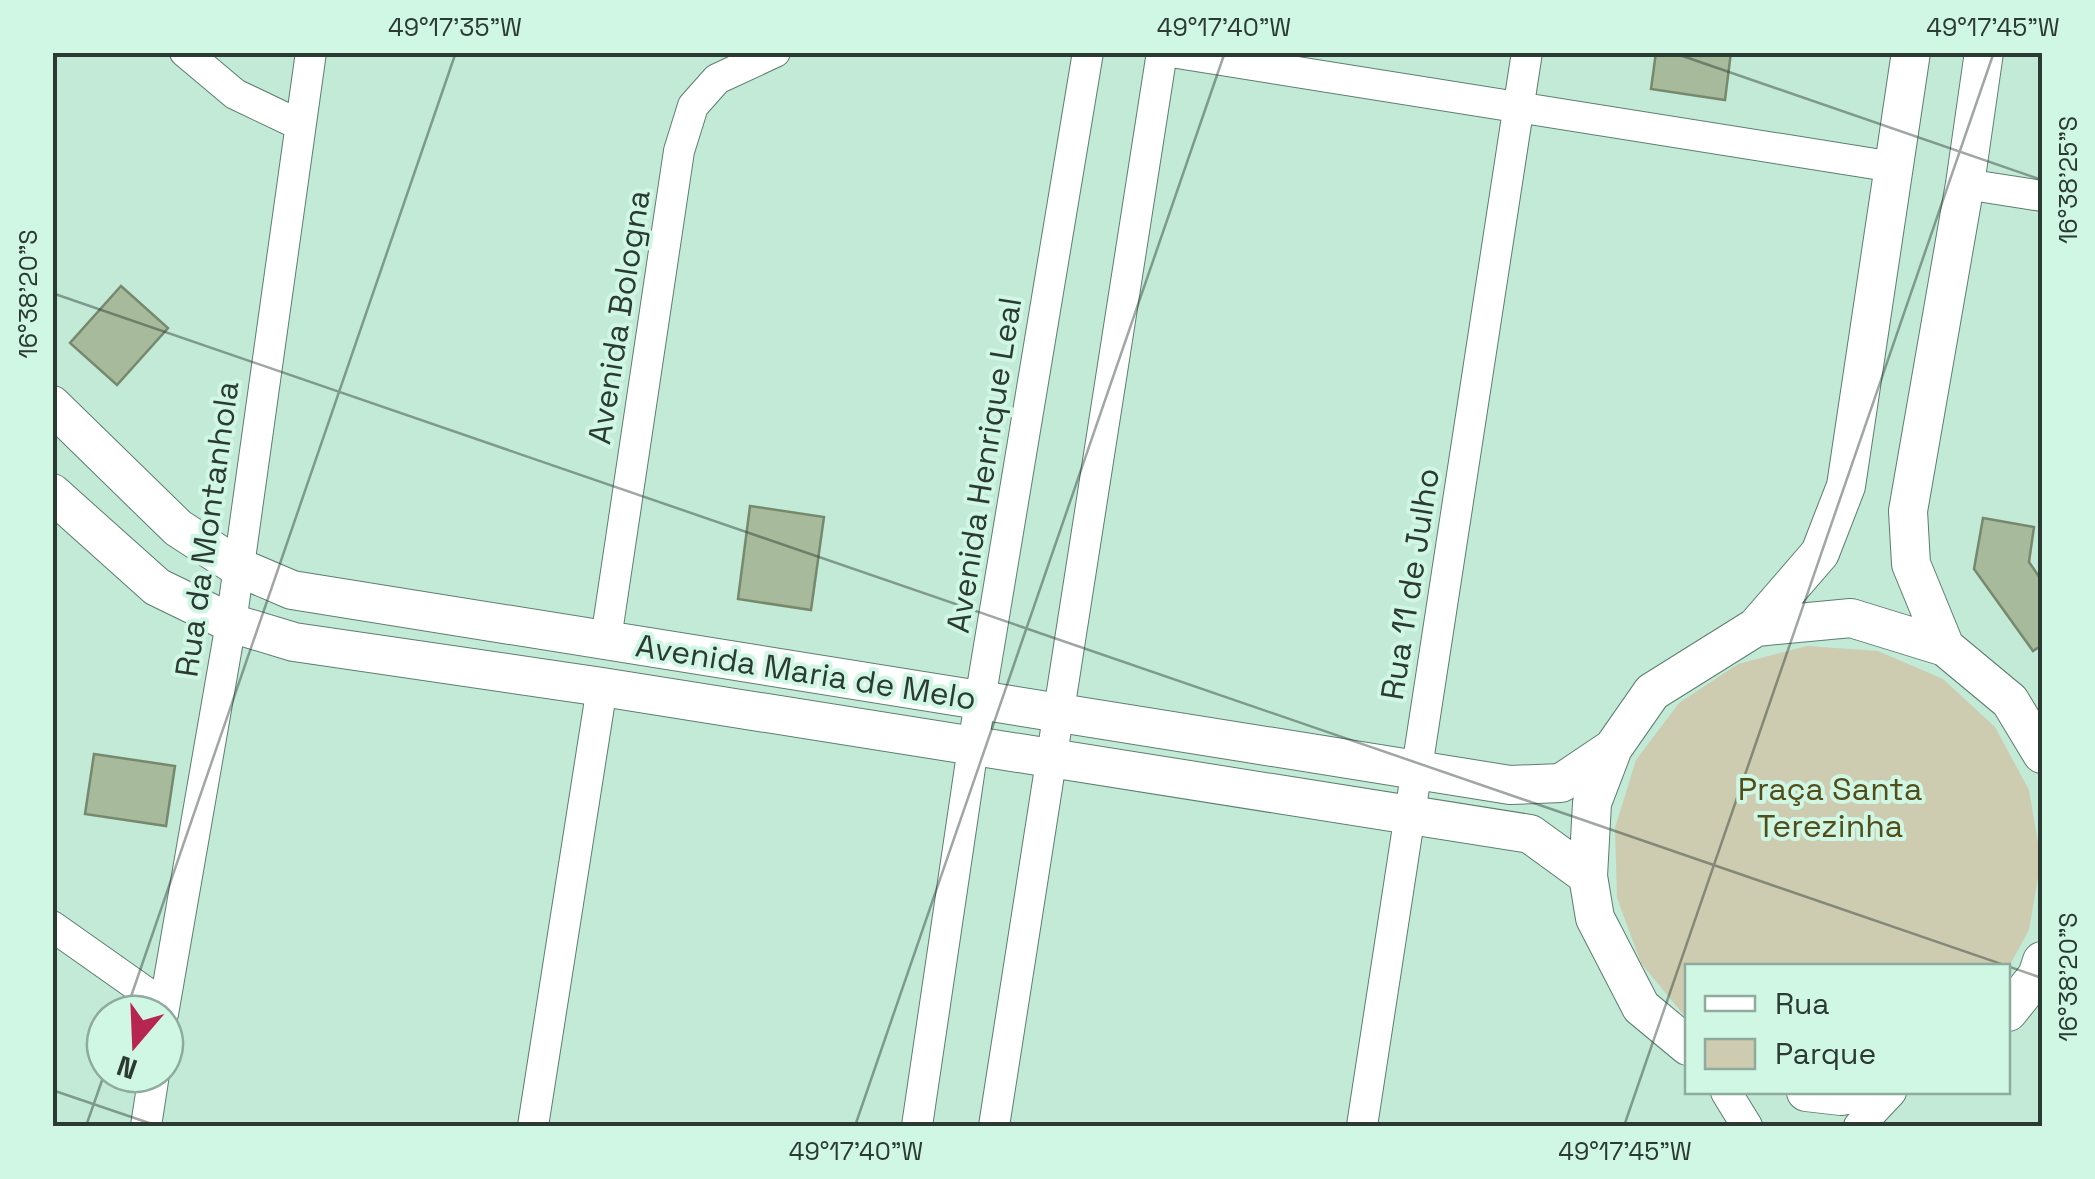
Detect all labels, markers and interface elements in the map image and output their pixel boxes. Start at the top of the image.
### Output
text: 49°17'35"W [388,11,522,43]
text: 49°17'40"W [1157,11,1291,43]
text: 49°17'45"W [1926,11,2060,43]
text: 16°38'25"S [2052,116,2084,244]
street label: Avenida Bologna [579,187,659,447]
text: 16°38'20"S [12,229,44,359]
street label: Avenida Henrique Leal [938,294,1030,636]
street label: Rua da Montanhola [166,378,248,680]
street label: Rua 11 de Julho [1372,465,1448,703]
street label: Avenida Maria de Melo [633,625,979,719]
park label: Praça Santa Terezinha [1738,769,1922,846]
text: 16°38'20"S [2052,912,2084,1042]
legend [1685,964,2010,1094]
text: Rua [1775,984,1830,1023]
north arrow [85,994,185,1094]
text: Parque [1775,1034,1876,1073]
text: N [112,1048,142,1088]
text: 49°17'40"W [789,1135,923,1167]
text: 49°17'45"W [1558,1135,1692,1167]

